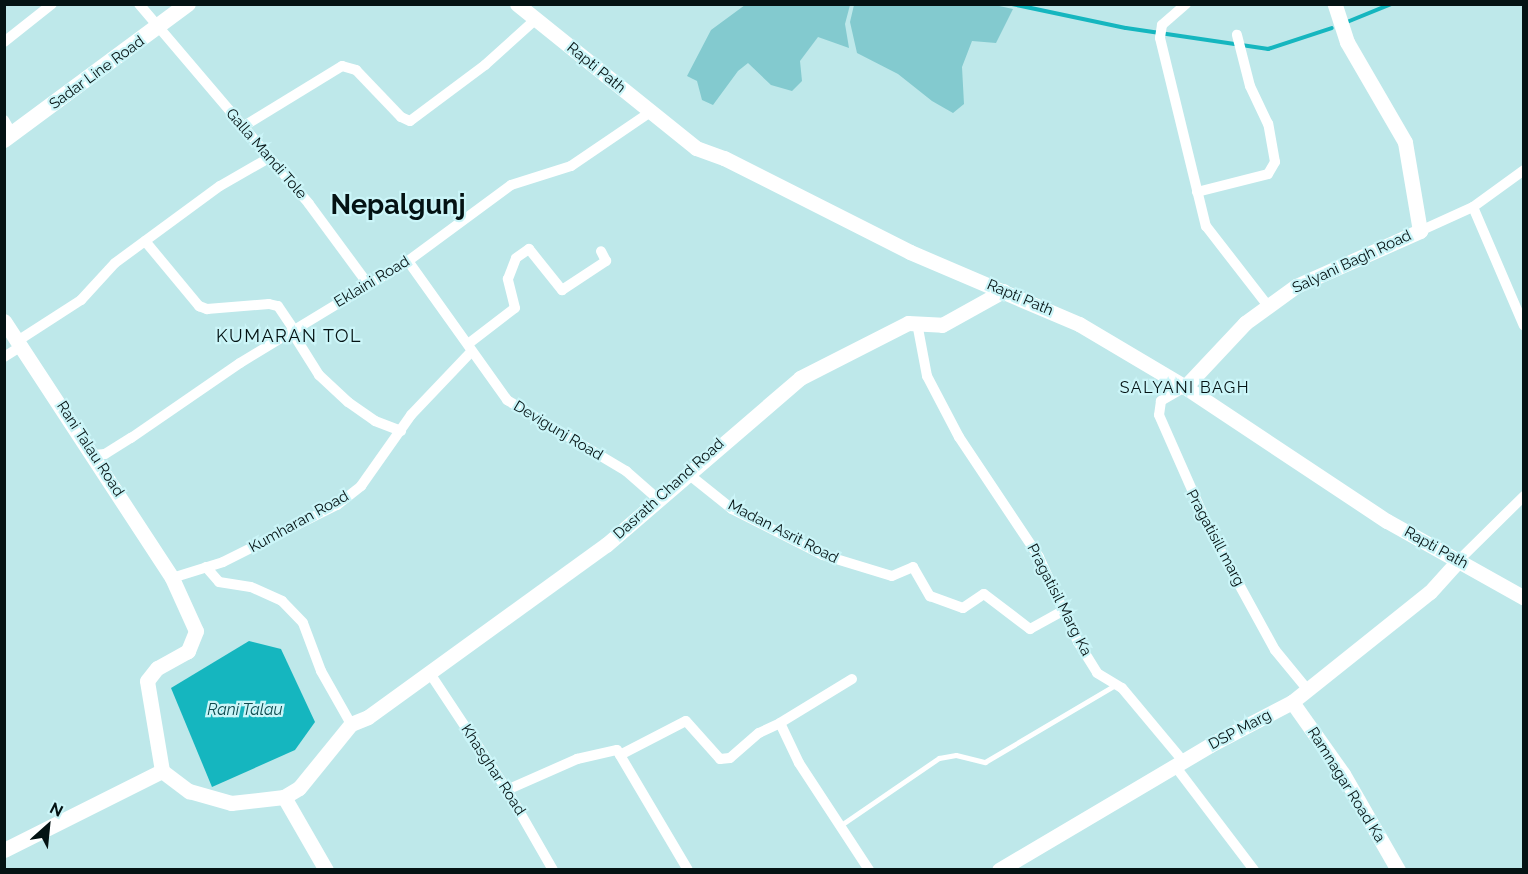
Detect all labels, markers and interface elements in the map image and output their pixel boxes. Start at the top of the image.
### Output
street label: Sadar Line Road [46,32,148,114]
street label: Rapti Path [563,39,629,97]
street label: Galla Mandi Tole [222,105,310,203]
district label: Nepalgunj [331,189,465,221]
street label: Salyani Bagh Road [1290,227,1414,297]
street label: Eklaini Road [331,253,413,311]
street label: Rapti Path [984,276,1056,320]
district label: KUMARAN TOL [216,325,362,347]
district label: SALYANI BAGH [1120,378,1250,398]
street label: Devigunj Road [510,397,606,465]
street label: Rani Talau Road [52,398,128,500]
street label: Dasrath Chand Road [610,435,728,543]
street label: Pragatisill marg [1182,486,1248,590]
street label: Kumharan Road [246,487,352,557]
street label: Madan Asrit Road [725,496,841,568]
street label: Rapti Path [1401,523,1471,573]
street label: Pragatisil Marg Ka [1023,541,1095,659]
water label: Rani Talau [207,700,283,720]
street label: DSP Marg [1206,706,1274,754]
street label: Khasghar Road [457,721,529,819]
street label: Ramnagar Road Ka [1303,724,1389,846]
north arrow [18,796,78,856]
text: N [47,798,66,821]

